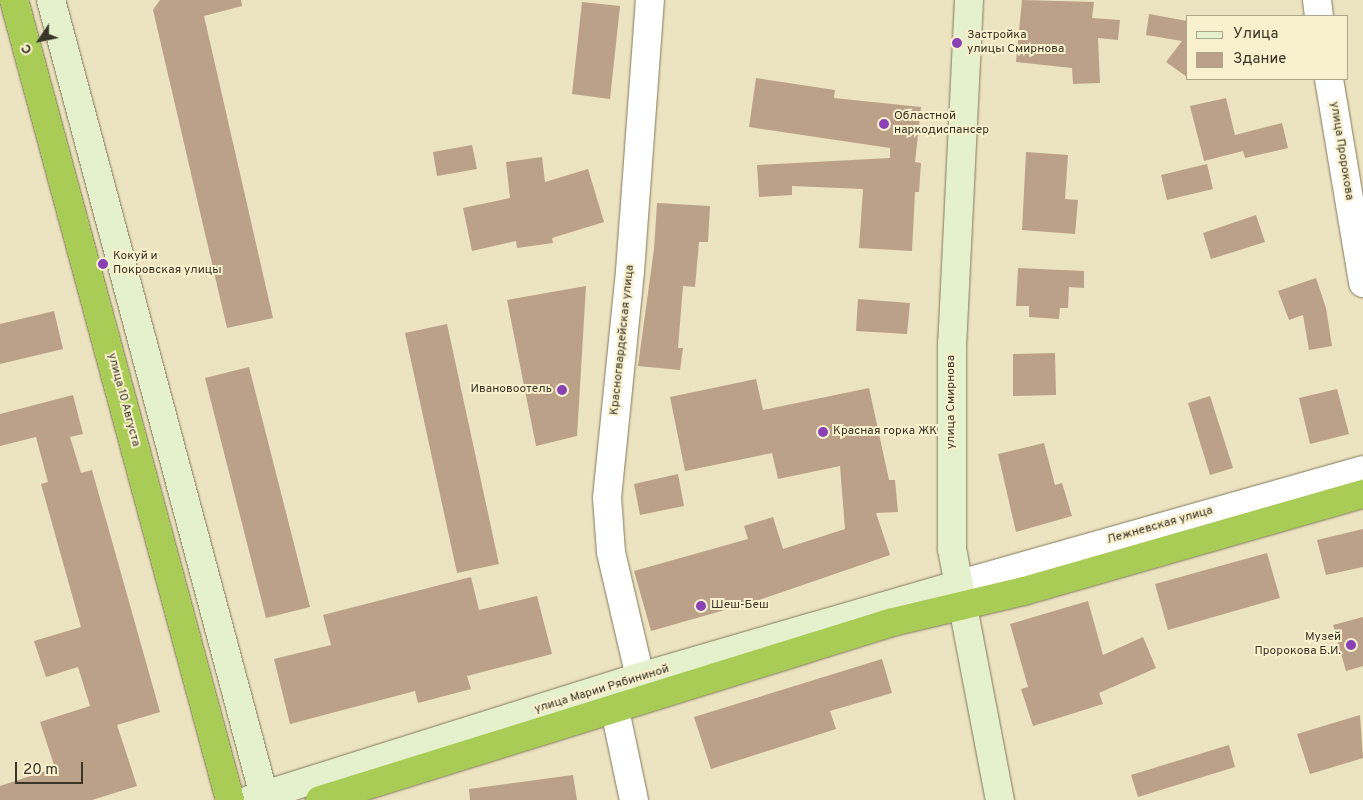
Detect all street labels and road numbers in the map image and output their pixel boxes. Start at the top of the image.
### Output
street label: улица Пророкова [1326,101,1356,201]
street label: Красногвардейская улица [608,264,638,416]
street label: улица 10 Августа [104,351,142,449]
street label: улица Смирнова [945,355,959,449]
street label: Лежневская улица [1105,504,1215,548]
street label: улица Марии Рябининой [533,663,671,717]

